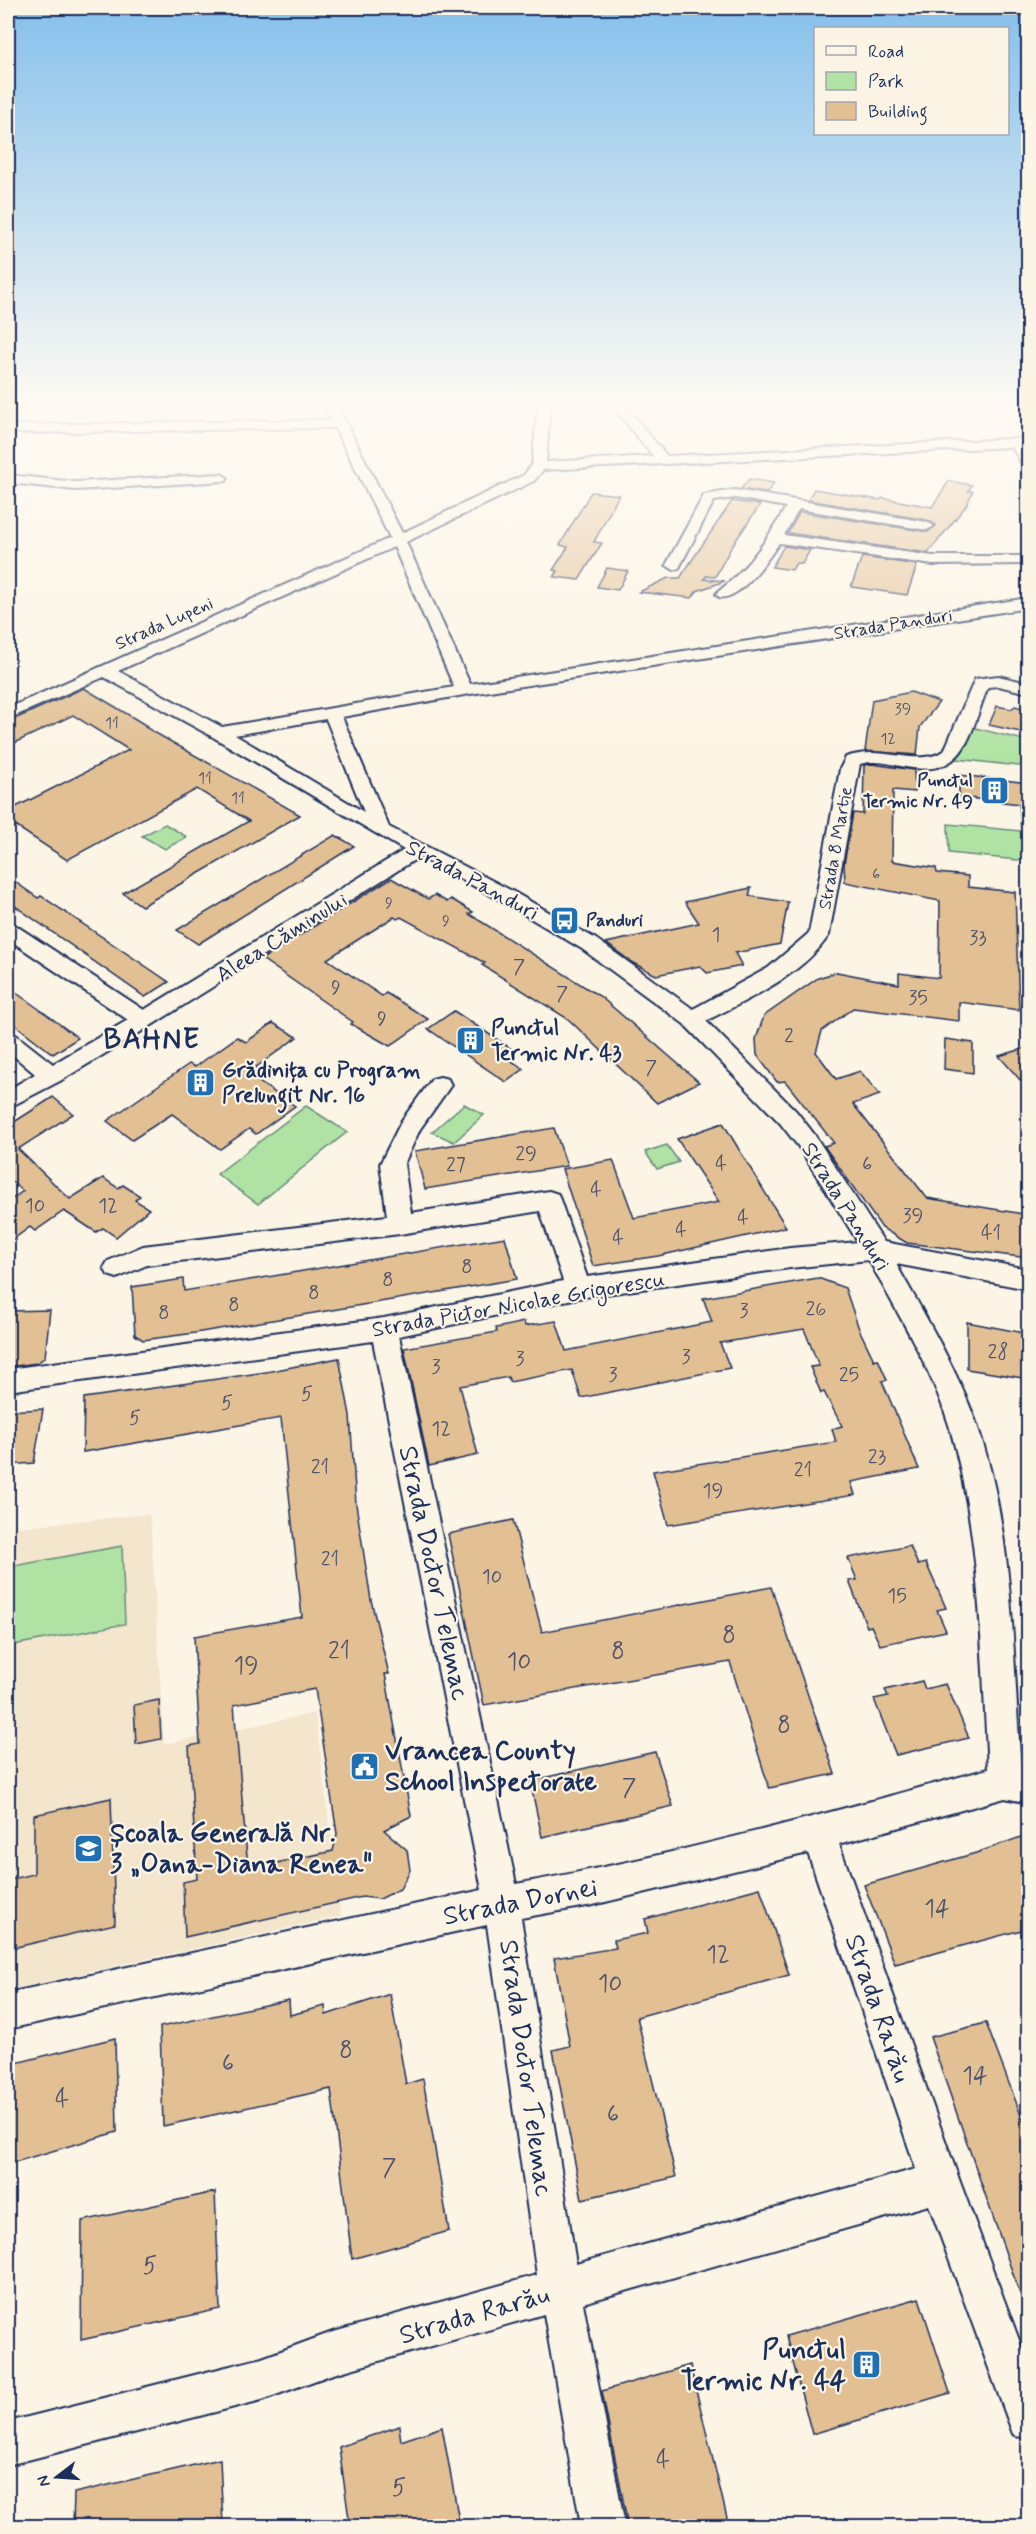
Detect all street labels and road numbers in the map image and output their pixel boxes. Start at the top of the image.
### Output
street label: Strada Lupeni [112,592,217,656]
street label: Strada Panduri [832,604,954,646]
street label: Strada 8 Martie [813,785,859,911]
street label: Strada Panduri [401,834,543,928]
street label: Aleea Căminului [211,886,353,989]
street label: Strada Panduri [795,1137,896,1277]
street label: Strada Pictor Nicolae Grigorescu [370,1265,667,1347]
street label: Strada Doctor Telemac [389,1443,478,1704]
street label: Strada Dornei [440,1870,600,1935]
street label: Strada Rarău [836,1930,919,2087]
street label: Strada Doctor Telemac [490,1937,561,2199]
street label: Strada Rarău [395,2277,553,2354]

